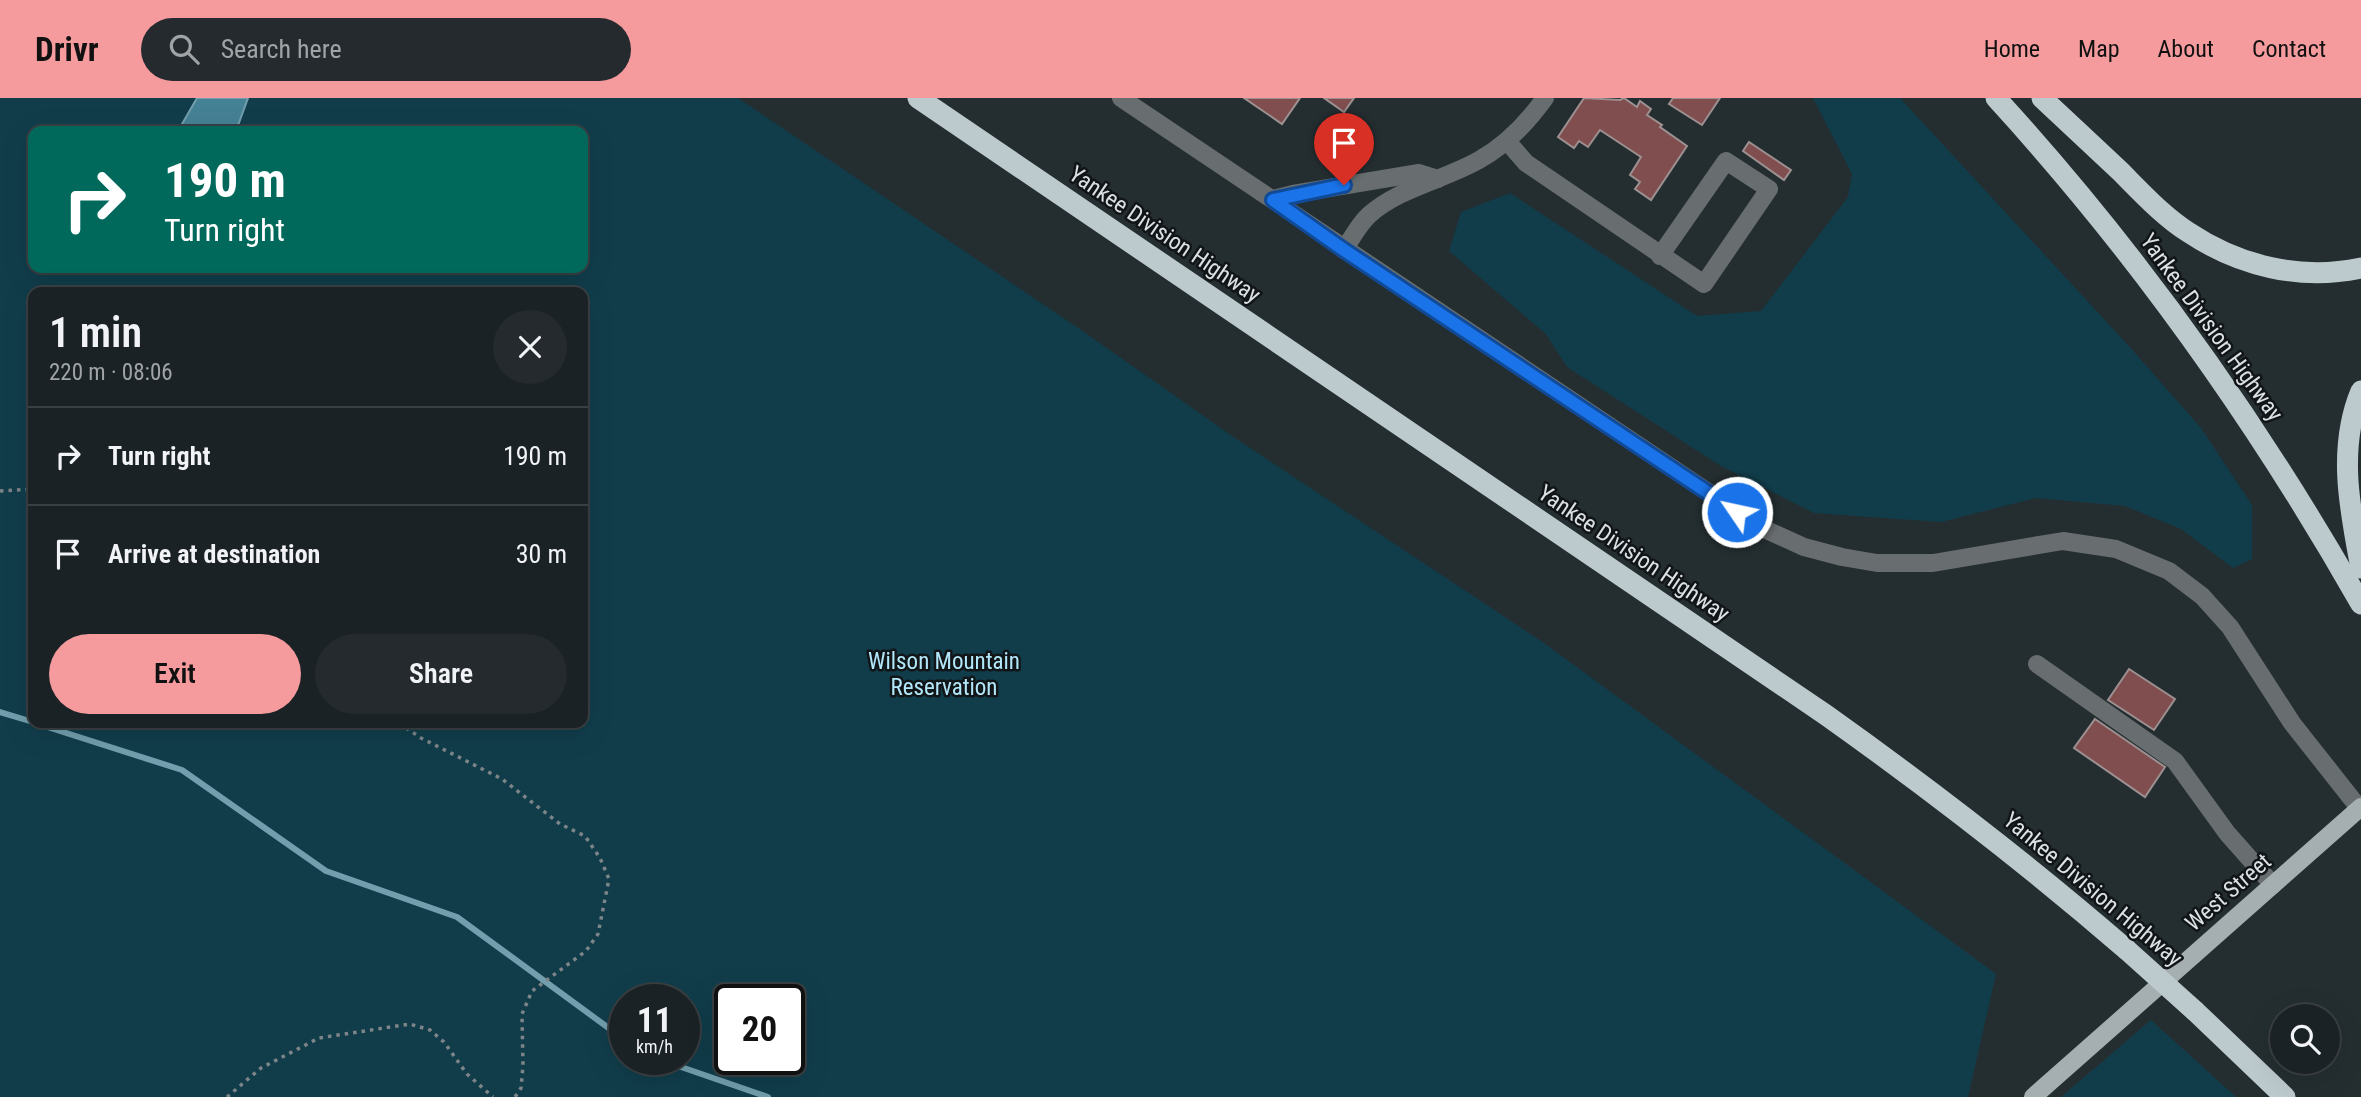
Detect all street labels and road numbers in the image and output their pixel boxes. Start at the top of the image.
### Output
street label: Yankee Division Highway [1064,160,1266,309]
street label: Yankee Division Highway [2135,228,2289,427]
street label: Yankee Division Highway [1533,479,1735,628]
street label: Yankee Division Highway [1998,807,2188,972]
street label: West Street [2180,848,2277,937]

